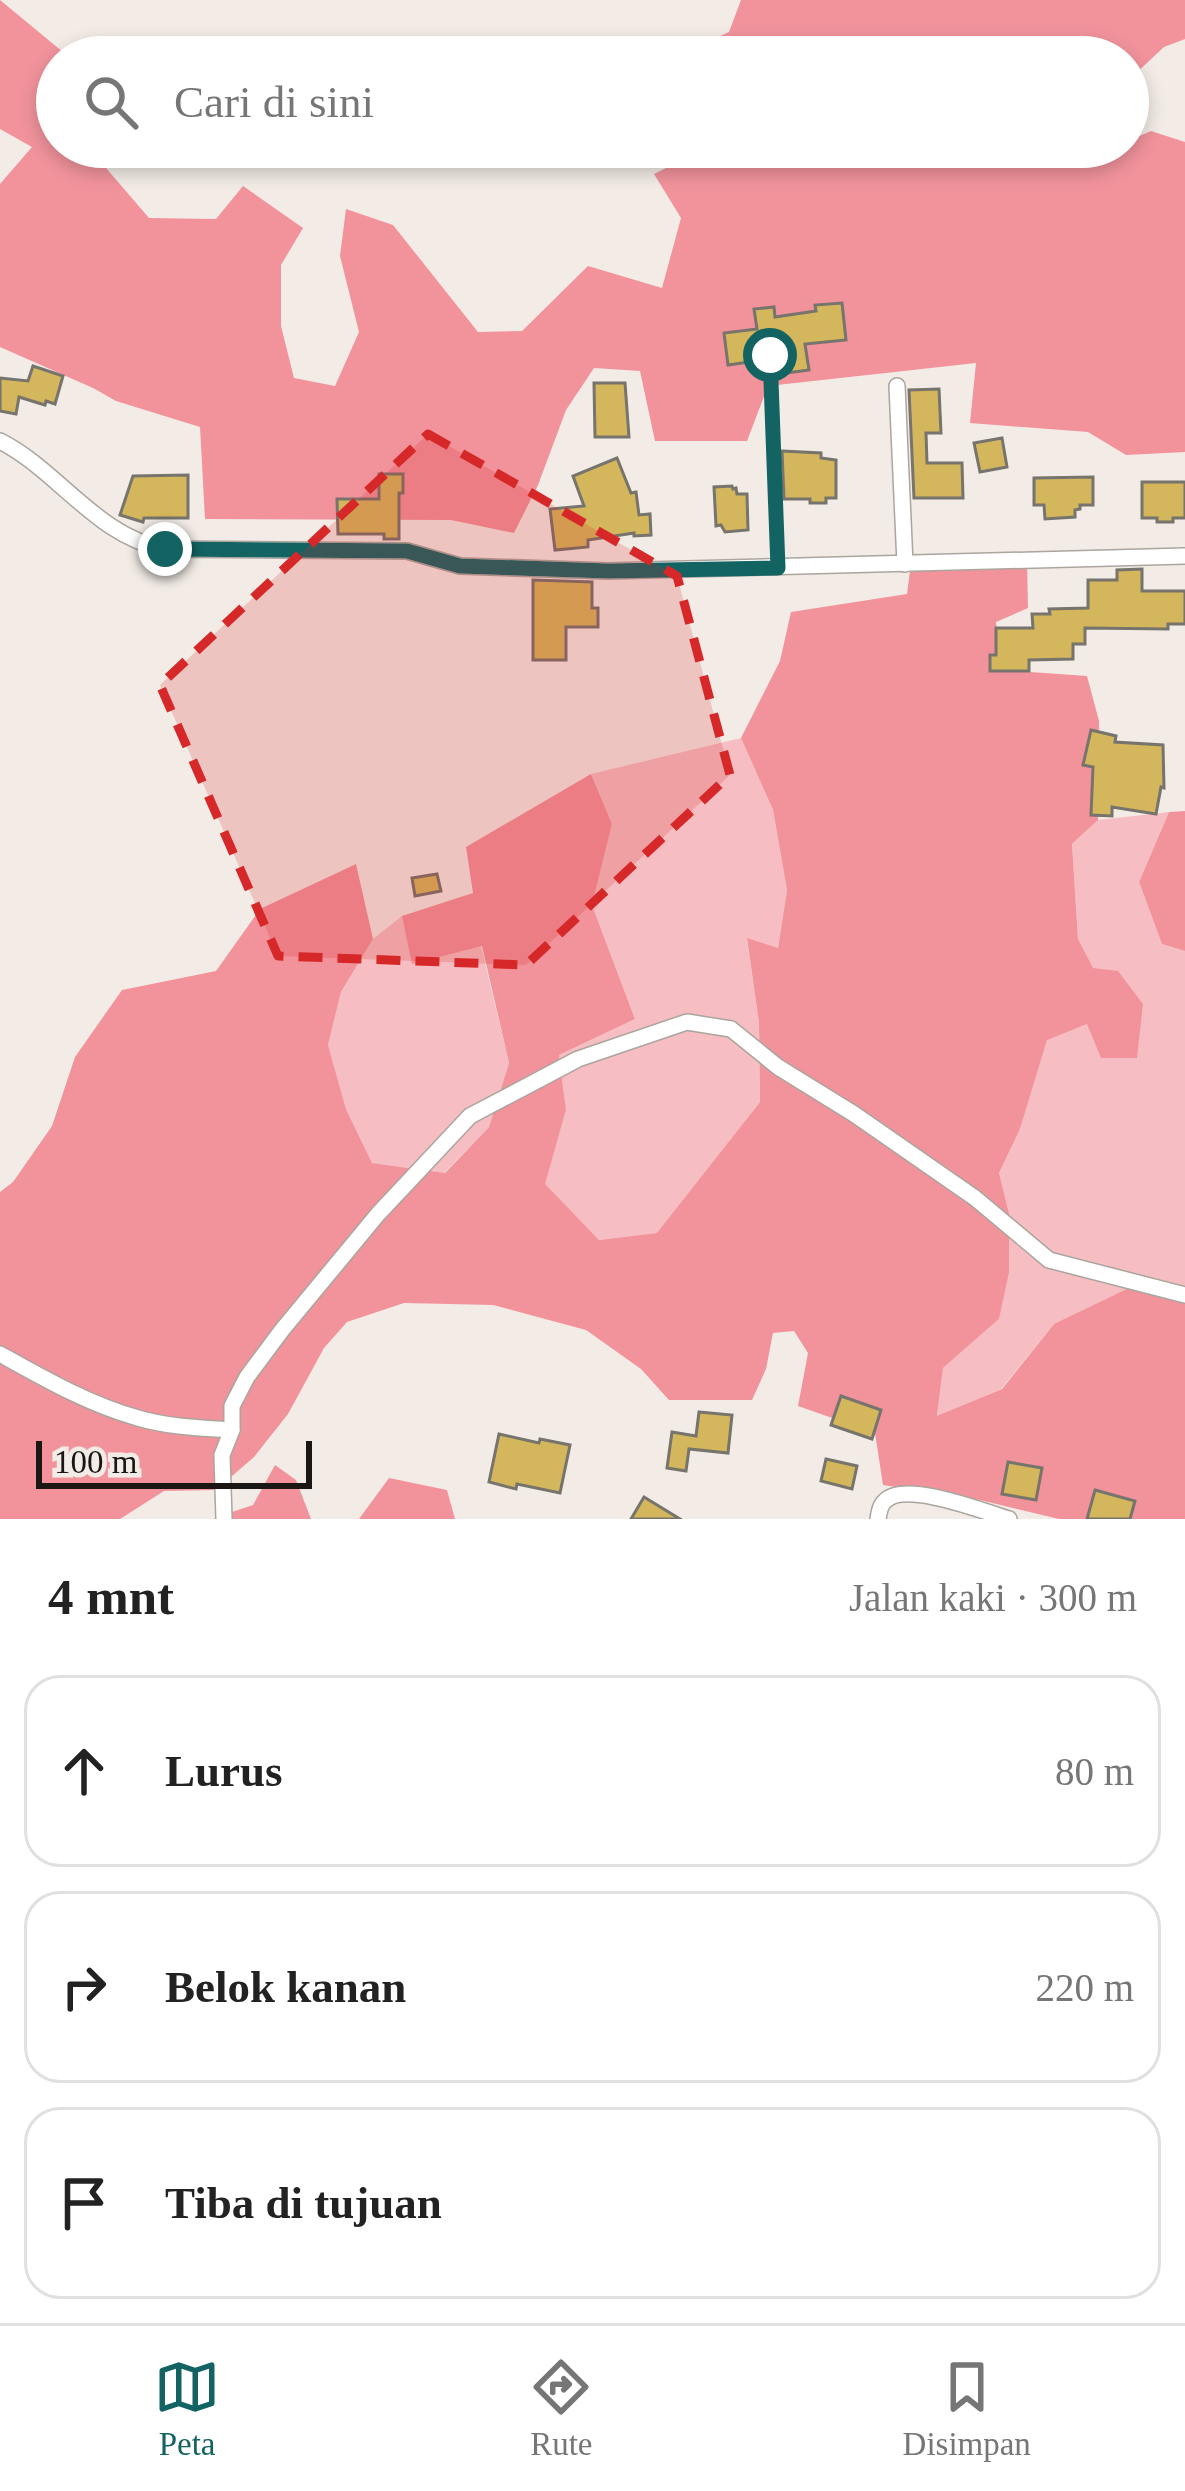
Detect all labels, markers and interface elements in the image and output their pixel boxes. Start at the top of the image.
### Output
search box [36,36,1149,168]
icon: search [78,69,144,135]
text: Cari di sini [174,77,374,127]
route start [743,328,797,382]
route end [138,522,192,576]
scale bar [36,1435,312,1488]
text: 100 m [54,1444,137,1480]
text: 4 mnt [48,1569,174,1625]
text: Jalan kaki · 300 m [849,1576,1137,1619]
icon: ahead [51,1738,117,1804]
text: Lurus [165,1746,283,1796]
text: 80 m [1055,1750,1134,1793]
icon: right [51,1954,117,2020]
text: Belok kanan [165,1962,406,2012]
text: 220 m [1035,1966,1134,2009]
icon: arrive [51,2170,117,2236]
text: Tiba di tujuan [165,2178,442,2228]
tab: Peta [154,2354,220,2463]
tab: Rute [528,2354,594,2463]
tab: Disimpan [903,2354,1031,2463]

